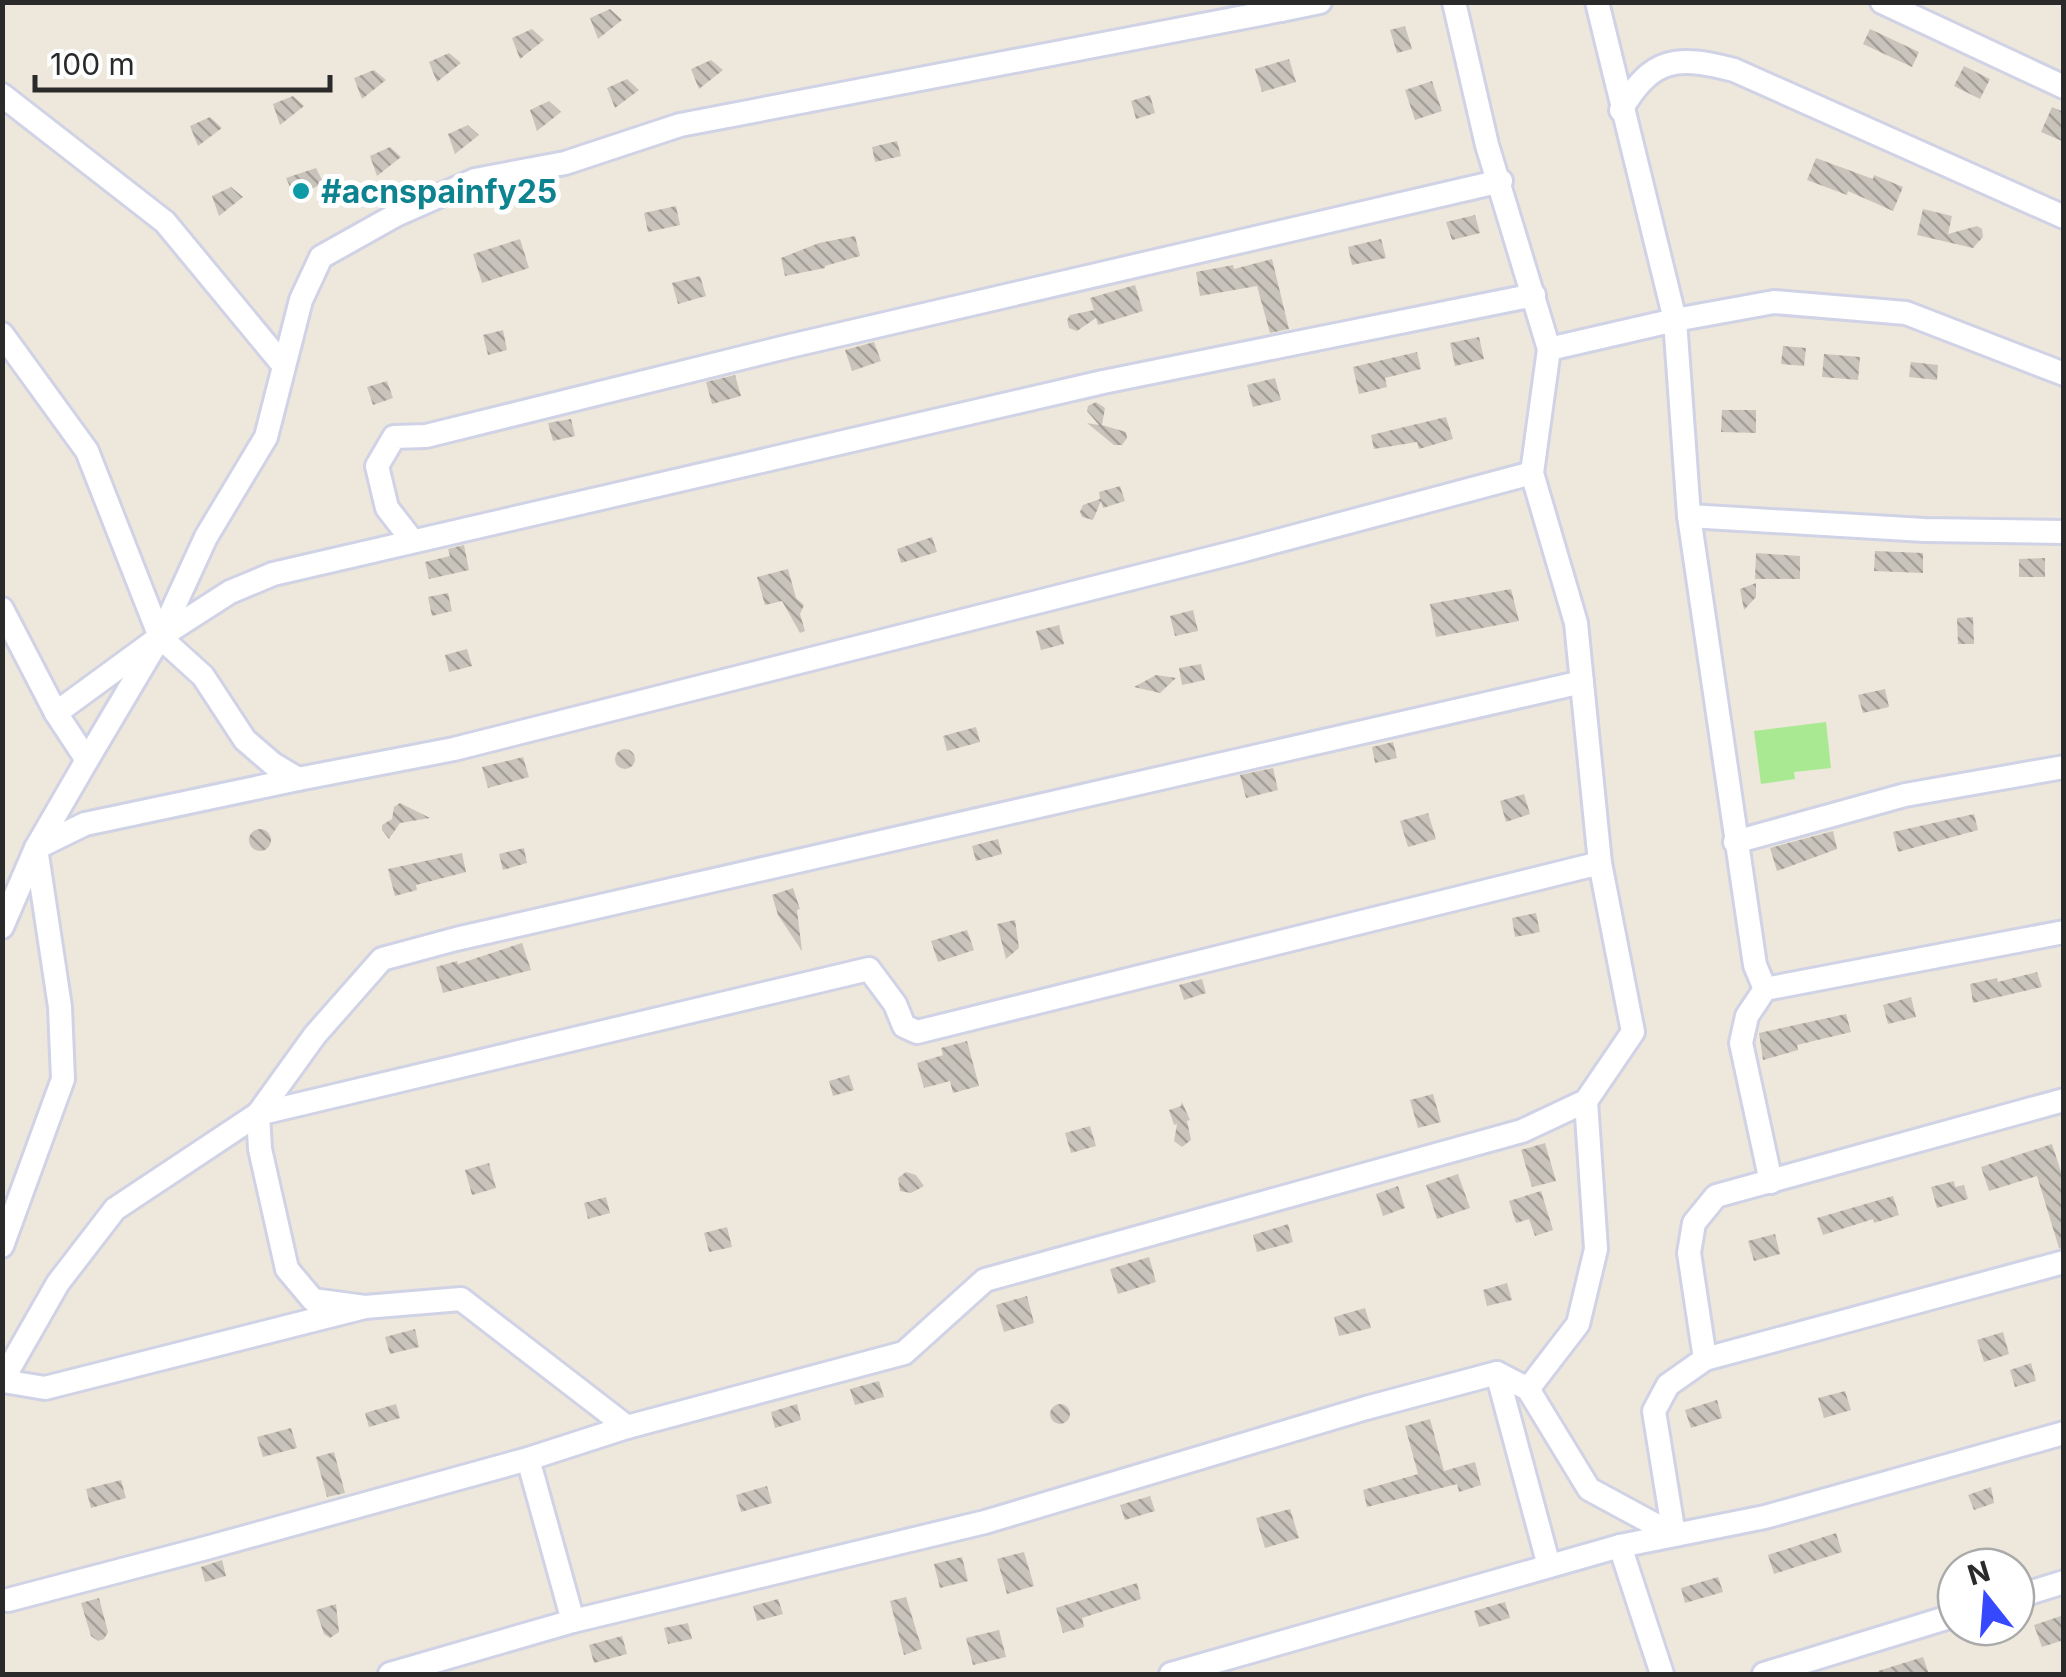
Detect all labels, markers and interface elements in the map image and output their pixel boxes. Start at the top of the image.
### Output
scale bar [35,30,330,92]
text: 100 m [50,46,135,82]
place label: #acnspainfy25 [321,172,557,211]
marker: #acnspainfy25 [290,180,312,202]
north arrow [1936,1547,2036,1647]
text: N [1964,1554,1994,1592]

